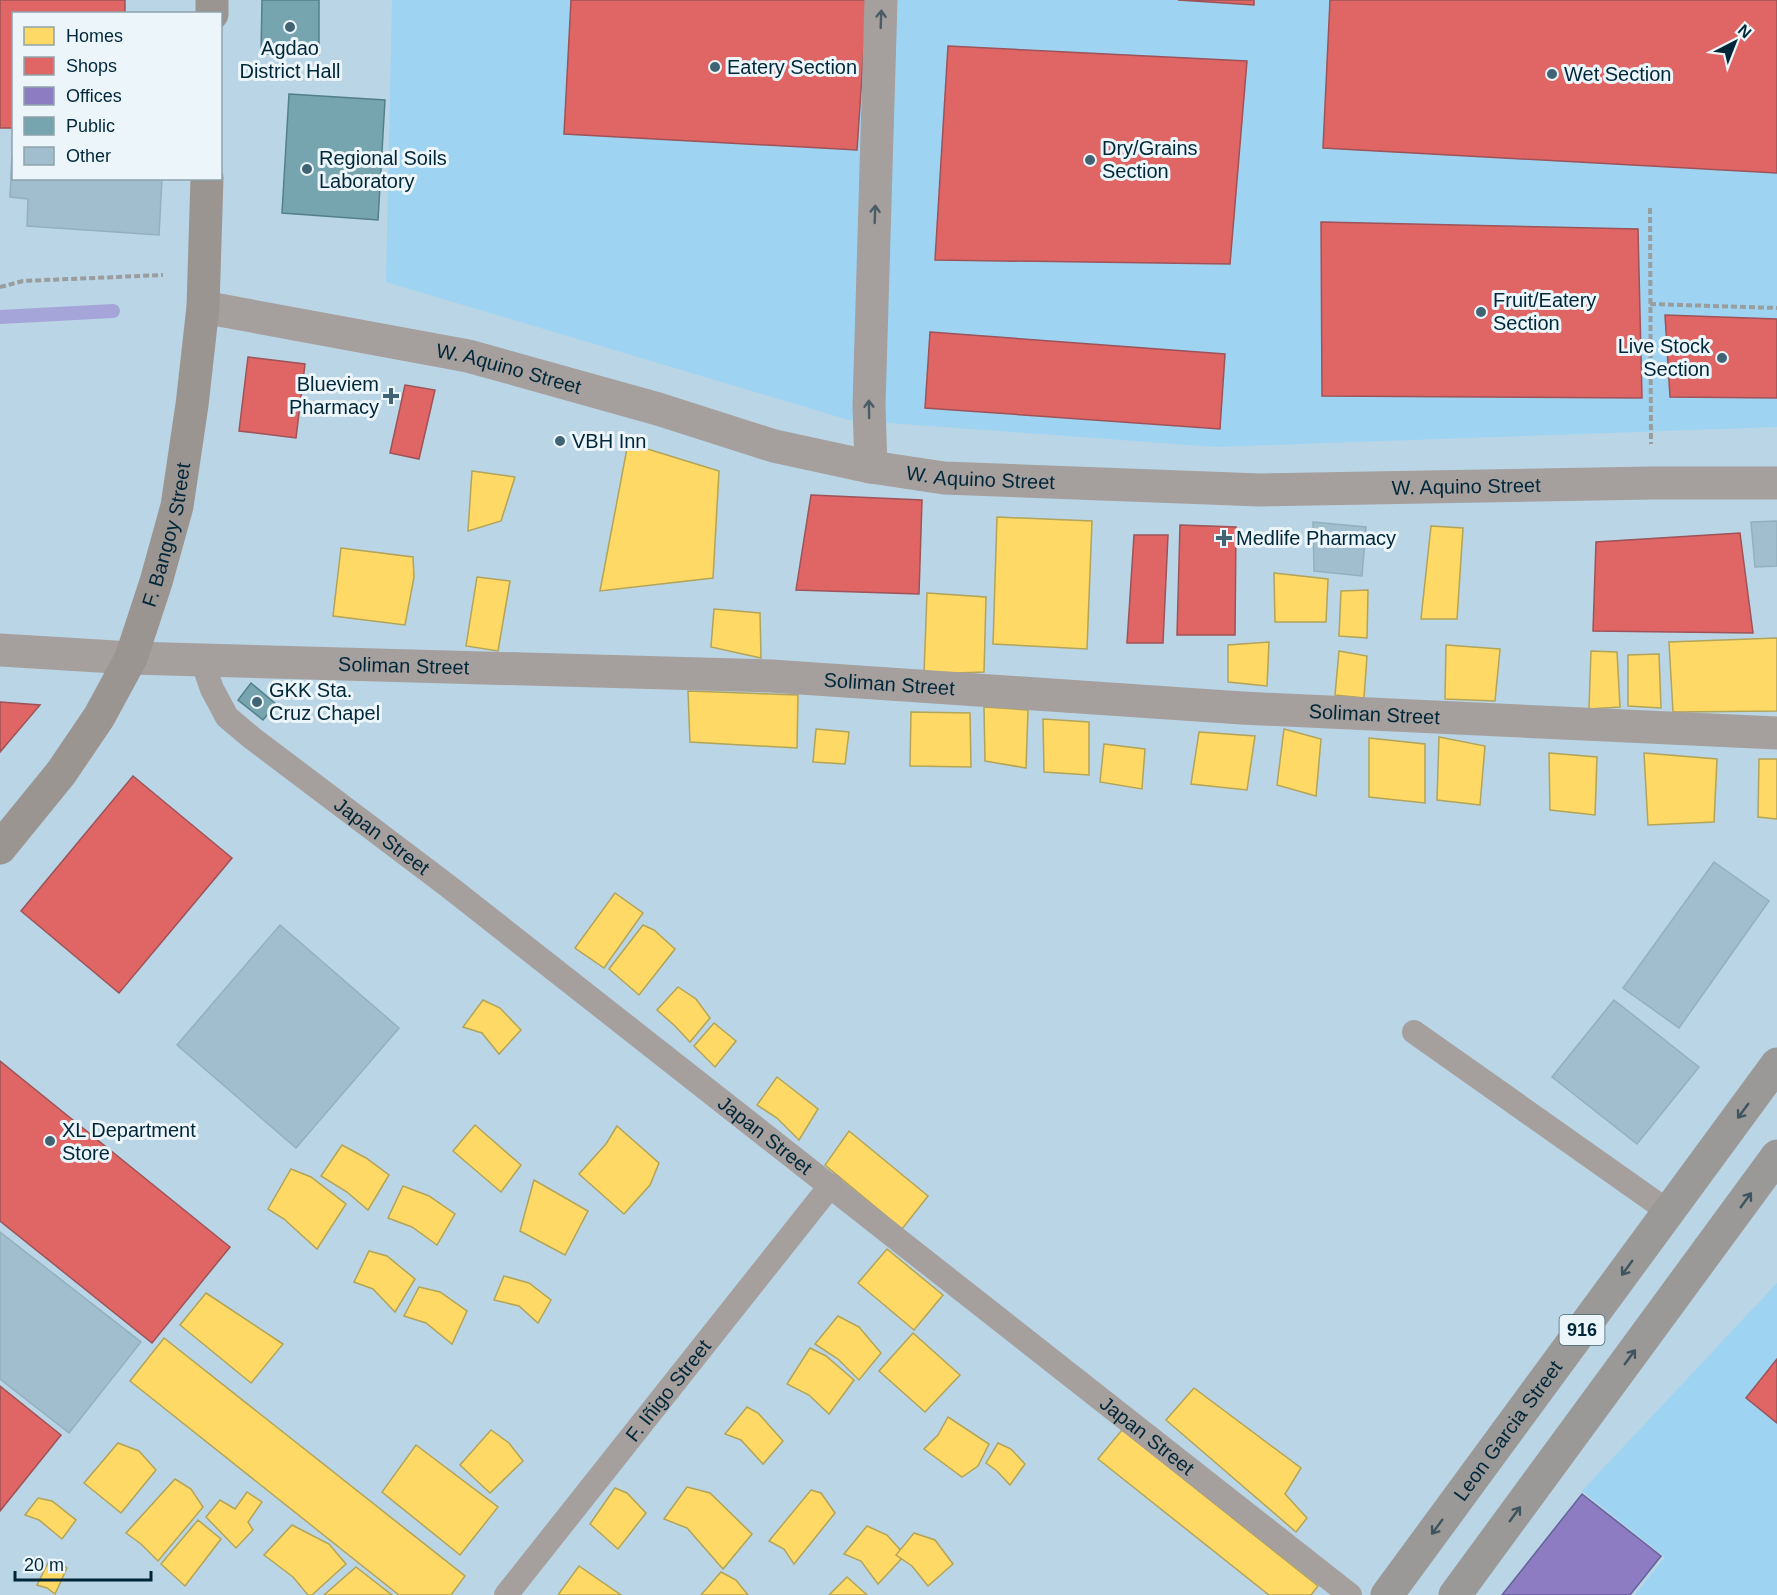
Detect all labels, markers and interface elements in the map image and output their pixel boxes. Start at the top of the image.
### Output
one-way arrow [875,10,887,30]
legend [12,12,222,180]
north arrow [1705,12,1765,72]
marker: Agdao District Hall [283,20,297,34]
text: N [1735,21,1755,41]
text: Homes [66,26,123,46]
place label: Agdao District Hall [239,37,341,82]
text: Shops [66,56,117,76]
place label: Eatery Section [727,56,857,78]
marker: Eatery Section [708,60,722,74]
place label: Wet Section [1564,63,1671,85]
marker: Wet Section [1545,67,1559,81]
text: Offices [66,86,122,106]
text: Public [66,116,115,136]
place label: Dry/Grains Section [1102,137,1198,182]
text: Other [66,146,111,166]
place label: Regional Soils Laboratory [319,147,447,192]
marker: Dry/Grains Section [1083,153,1097,167]
marker: Regional Soils Laboratory [300,162,314,176]
one-way arrow [869,204,880,224]
place label: Fruit/Eatery Section [1493,289,1596,334]
marker: Fruit/Eatery Section [1474,305,1488,319]
place label: Live Stock Section [1618,335,1711,380]
street label: W. Aquino Street [435,339,584,398]
marker: Live Stock Section [1715,351,1729,365]
place label: Blueviem Pharmacy [289,373,379,418]
marker: Blueviem Pharmacy [384,389,398,403]
one-way arrow [863,399,875,419]
place label: VBH Inn [572,430,646,452]
marker: VBH Inn [553,434,567,448]
street label: F. Bangoy Street [138,461,194,610]
street label: W. Aquino Street [905,461,1056,493]
street label: W. Aquino Street [1391,474,1541,499]
place label: Medlife Pharmacy [1236,527,1396,549]
marker: Medlife Pharmacy [1217,531,1231,545]
street label: Soliman Street [338,653,470,679]
street label: Soliman Street [823,669,956,699]
place label: GKK Sta. Cruz Chapel [269,679,380,724]
marker: GKK Sta. Cruz Chapel [250,695,264,709]
street label: Soliman Street [1308,700,1441,728]
street label: Japan Street [330,793,434,879]
street label: Japan Street [714,1092,817,1179]
one-way arrow [1736,1103,1749,1119]
place label: XL Department Store [62,1119,196,1164]
marker: XL Department Store [43,1134,57,1148]
one-way arrow [1739,1192,1752,1208]
one-way arrow [1621,1260,1633,1276]
road number: 916 [1560,1315,1604,1345]
street label: F. Iñigo Street [621,1335,715,1446]
one-way arrow [1624,1349,1636,1365]
street label: Leon Garcia Street [1449,1356,1567,1505]
street label: Japan Street [1096,1392,1199,1480]
one-way arrow [1508,1506,1521,1522]
one-way arrow [1431,1518,1443,1534]
scale bar [15,1544,152,1582]
text: 20 m [24,1555,64,1575]

